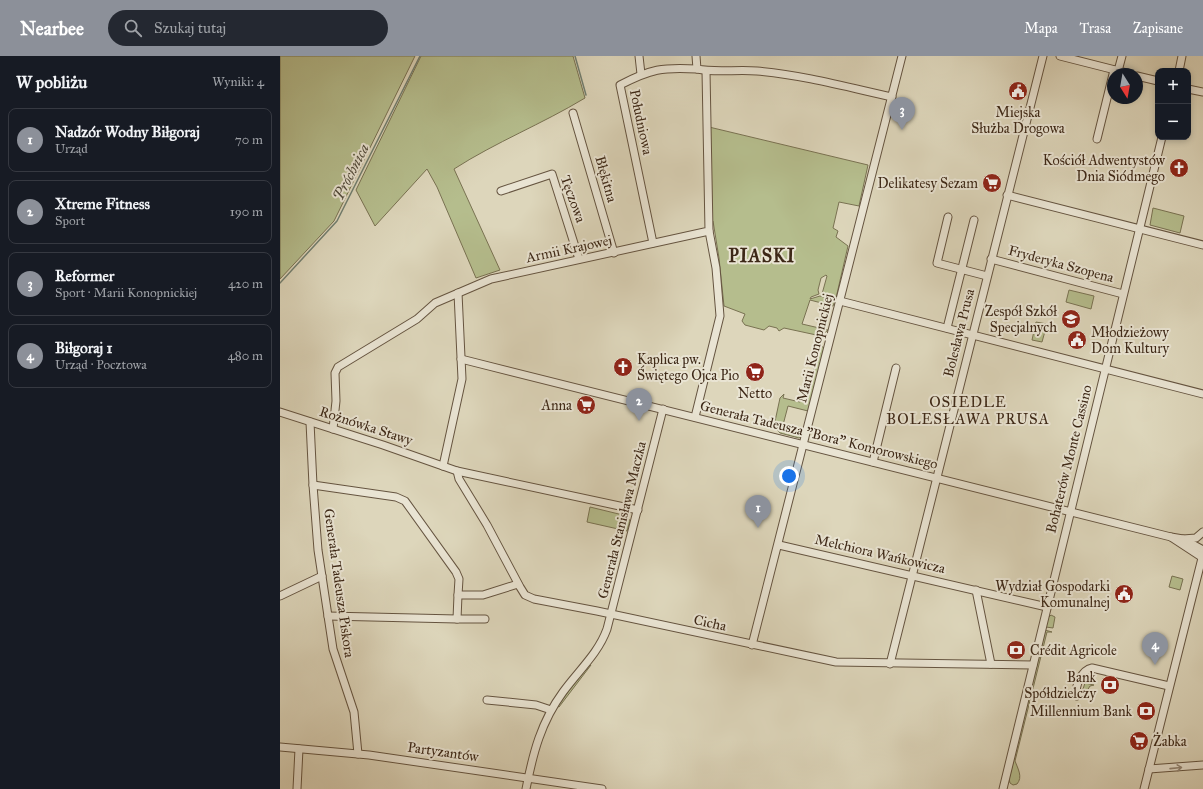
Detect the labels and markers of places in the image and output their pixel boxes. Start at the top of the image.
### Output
public building icon: Miejska Służba Drogowa [1007,80,1029,102]
pin: 3 [889,97,915,130]
place label: Miejska Służba Drogowa [971,104,1065,137]
place label: Kościół Adwentystów Dnia Siódmego [1043,152,1166,185]
church icon: Kościół Adwentystów Dnia Siódmego [1168,157,1190,179]
supermarket icon: Delikatesy Sezam [981,172,1003,194]
place label: Delikatesy Sezam [878,175,978,192]
place label: Zespół Szkół Specjalnych [985,303,1057,336]
school or university icon: Zespół Szkół Specjalnych [1060,308,1082,330]
place label: Młodzieżowy Dom Kultury [1091,324,1169,357]
public building icon: Młodzieżowy Dom Kultury [1066,329,1088,351]
place label: Kaplica pw. Świętego Ojca Pio [637,351,739,384]
church icon: Kaplica pw. Świętego Ojca Pio [612,356,634,378]
supermarket icon: Netto [744,361,766,383]
place label: Netto [738,385,772,402]
pin: 2 [626,388,652,421]
supermarket icon: Anna [575,394,597,416]
place label: Anna [541,397,572,414]
pin: 1 [745,495,771,528]
place label: Wydział Gospodarki Komunalnej [995,578,1110,611]
public building icon: Wydział Gospodarki Komunalnej [1113,583,1135,605]
pin: 4 [1142,632,1168,665]
bank icon: Crédit Agricole [1005,639,1027,661]
place label: Crédit Agricole [1030,642,1117,659]
place label: Bank Spółdzielczy [1024,669,1096,702]
bank icon: Bank Spółdzielczy [1099,674,1121,696]
bank icon: Millennium Bank [1135,700,1157,722]
place label: Millennium Bank [1030,703,1132,720]
supermarket icon: Żabka [1128,730,1150,752]
place label: Żabka [1153,732,1187,750]

